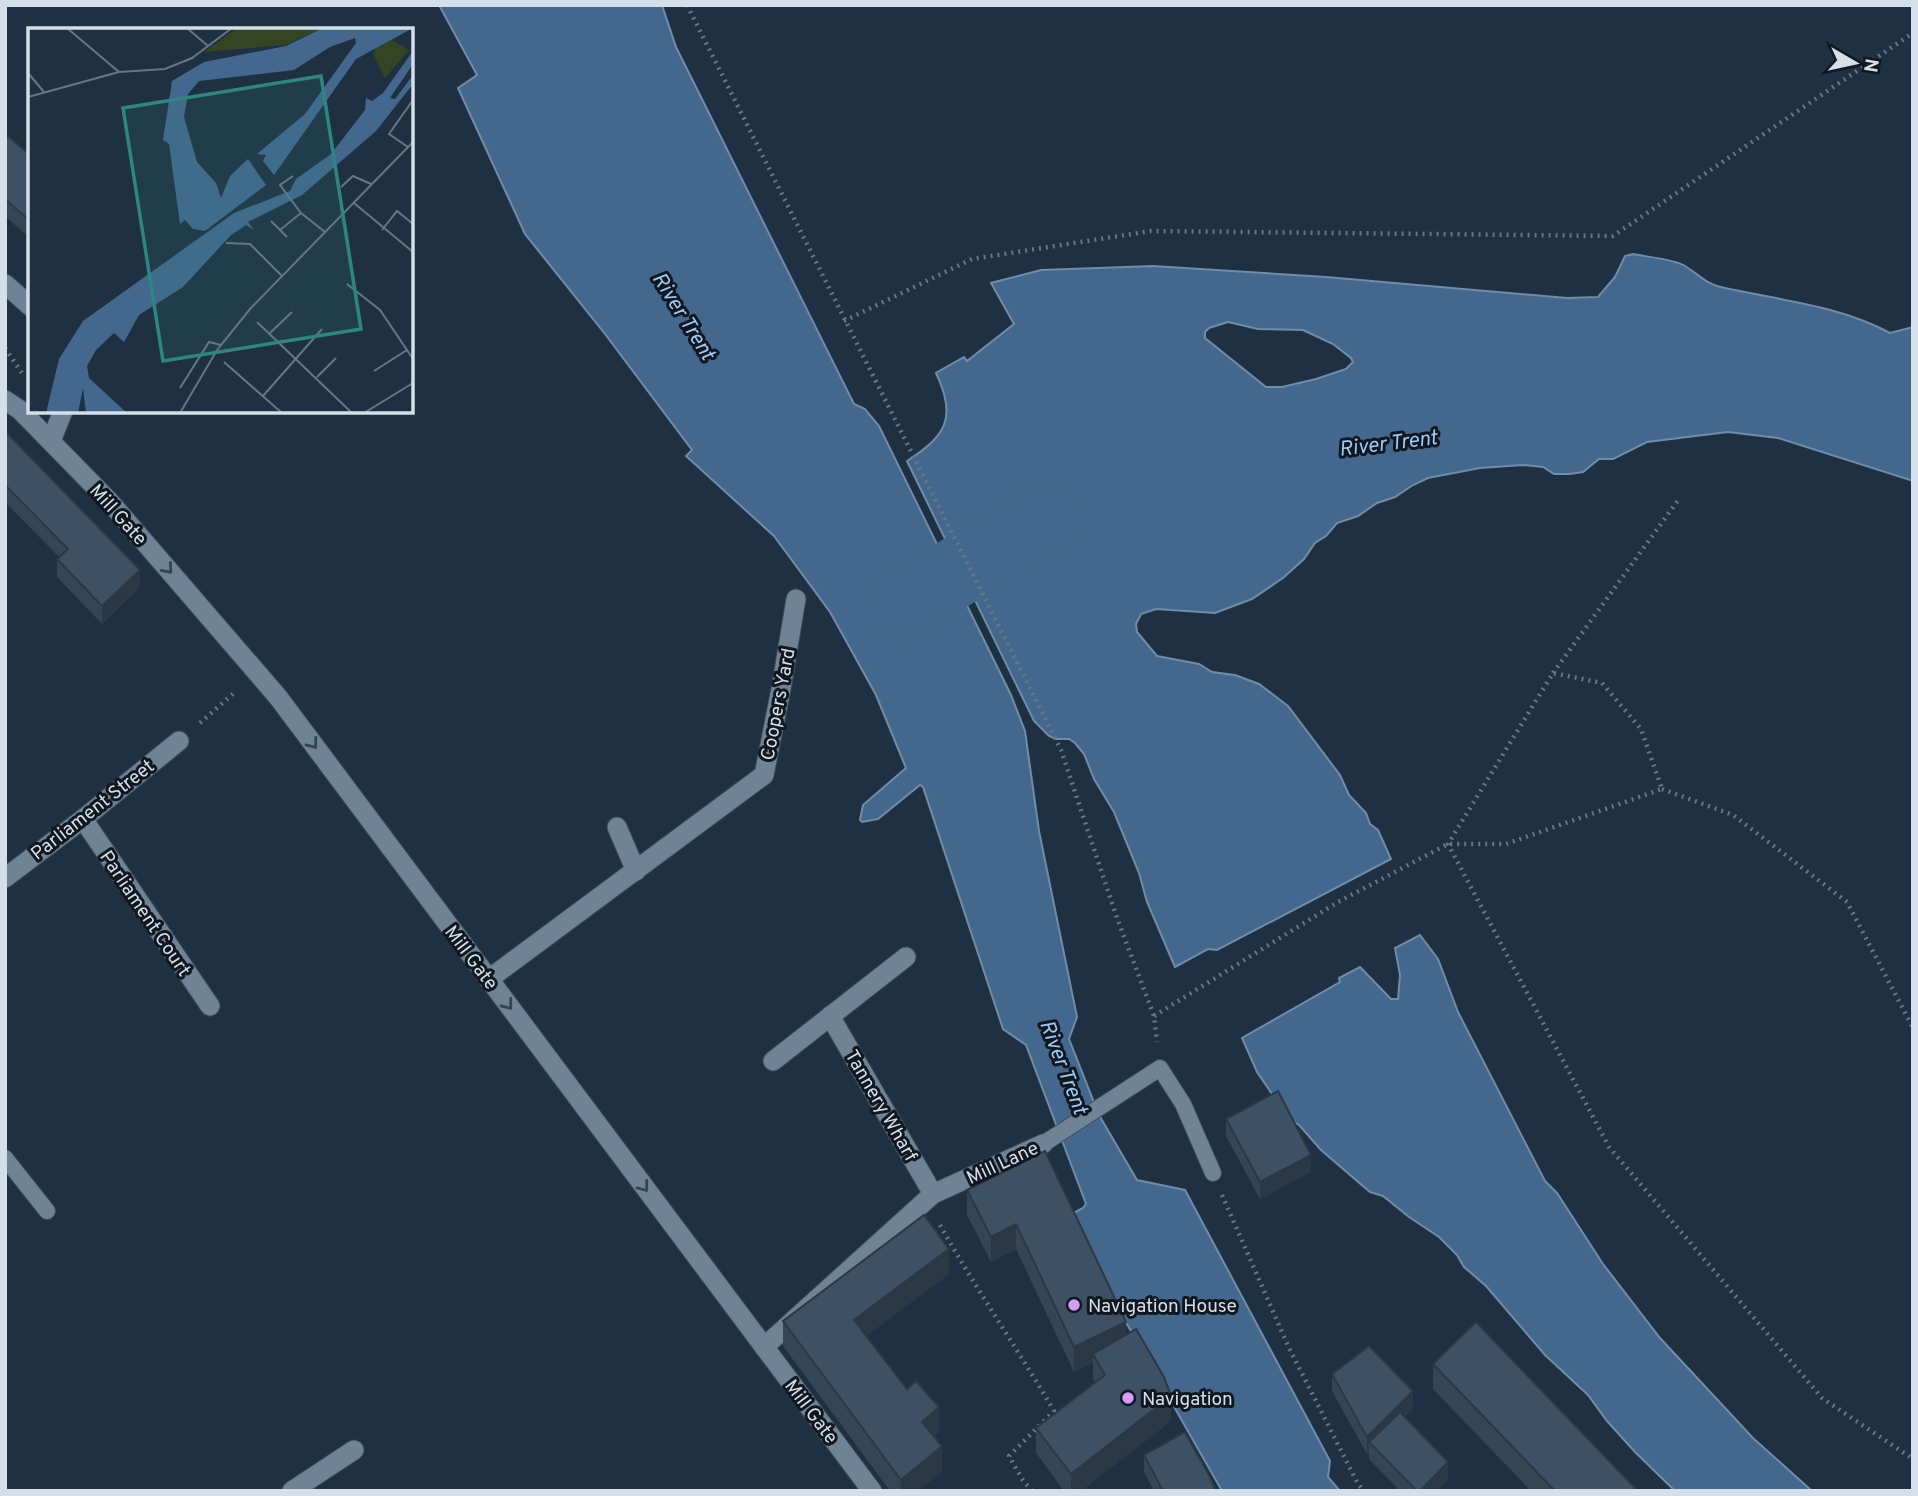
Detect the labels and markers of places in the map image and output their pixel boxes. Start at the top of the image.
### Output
place label: Navigation House [1088,1295,1237,1319]
marker: Navigation House [1066,1297,1082,1313]
place label: Navigation [1142,1388,1233,1412]
marker: Navigation [1120,1390,1136,1406]

